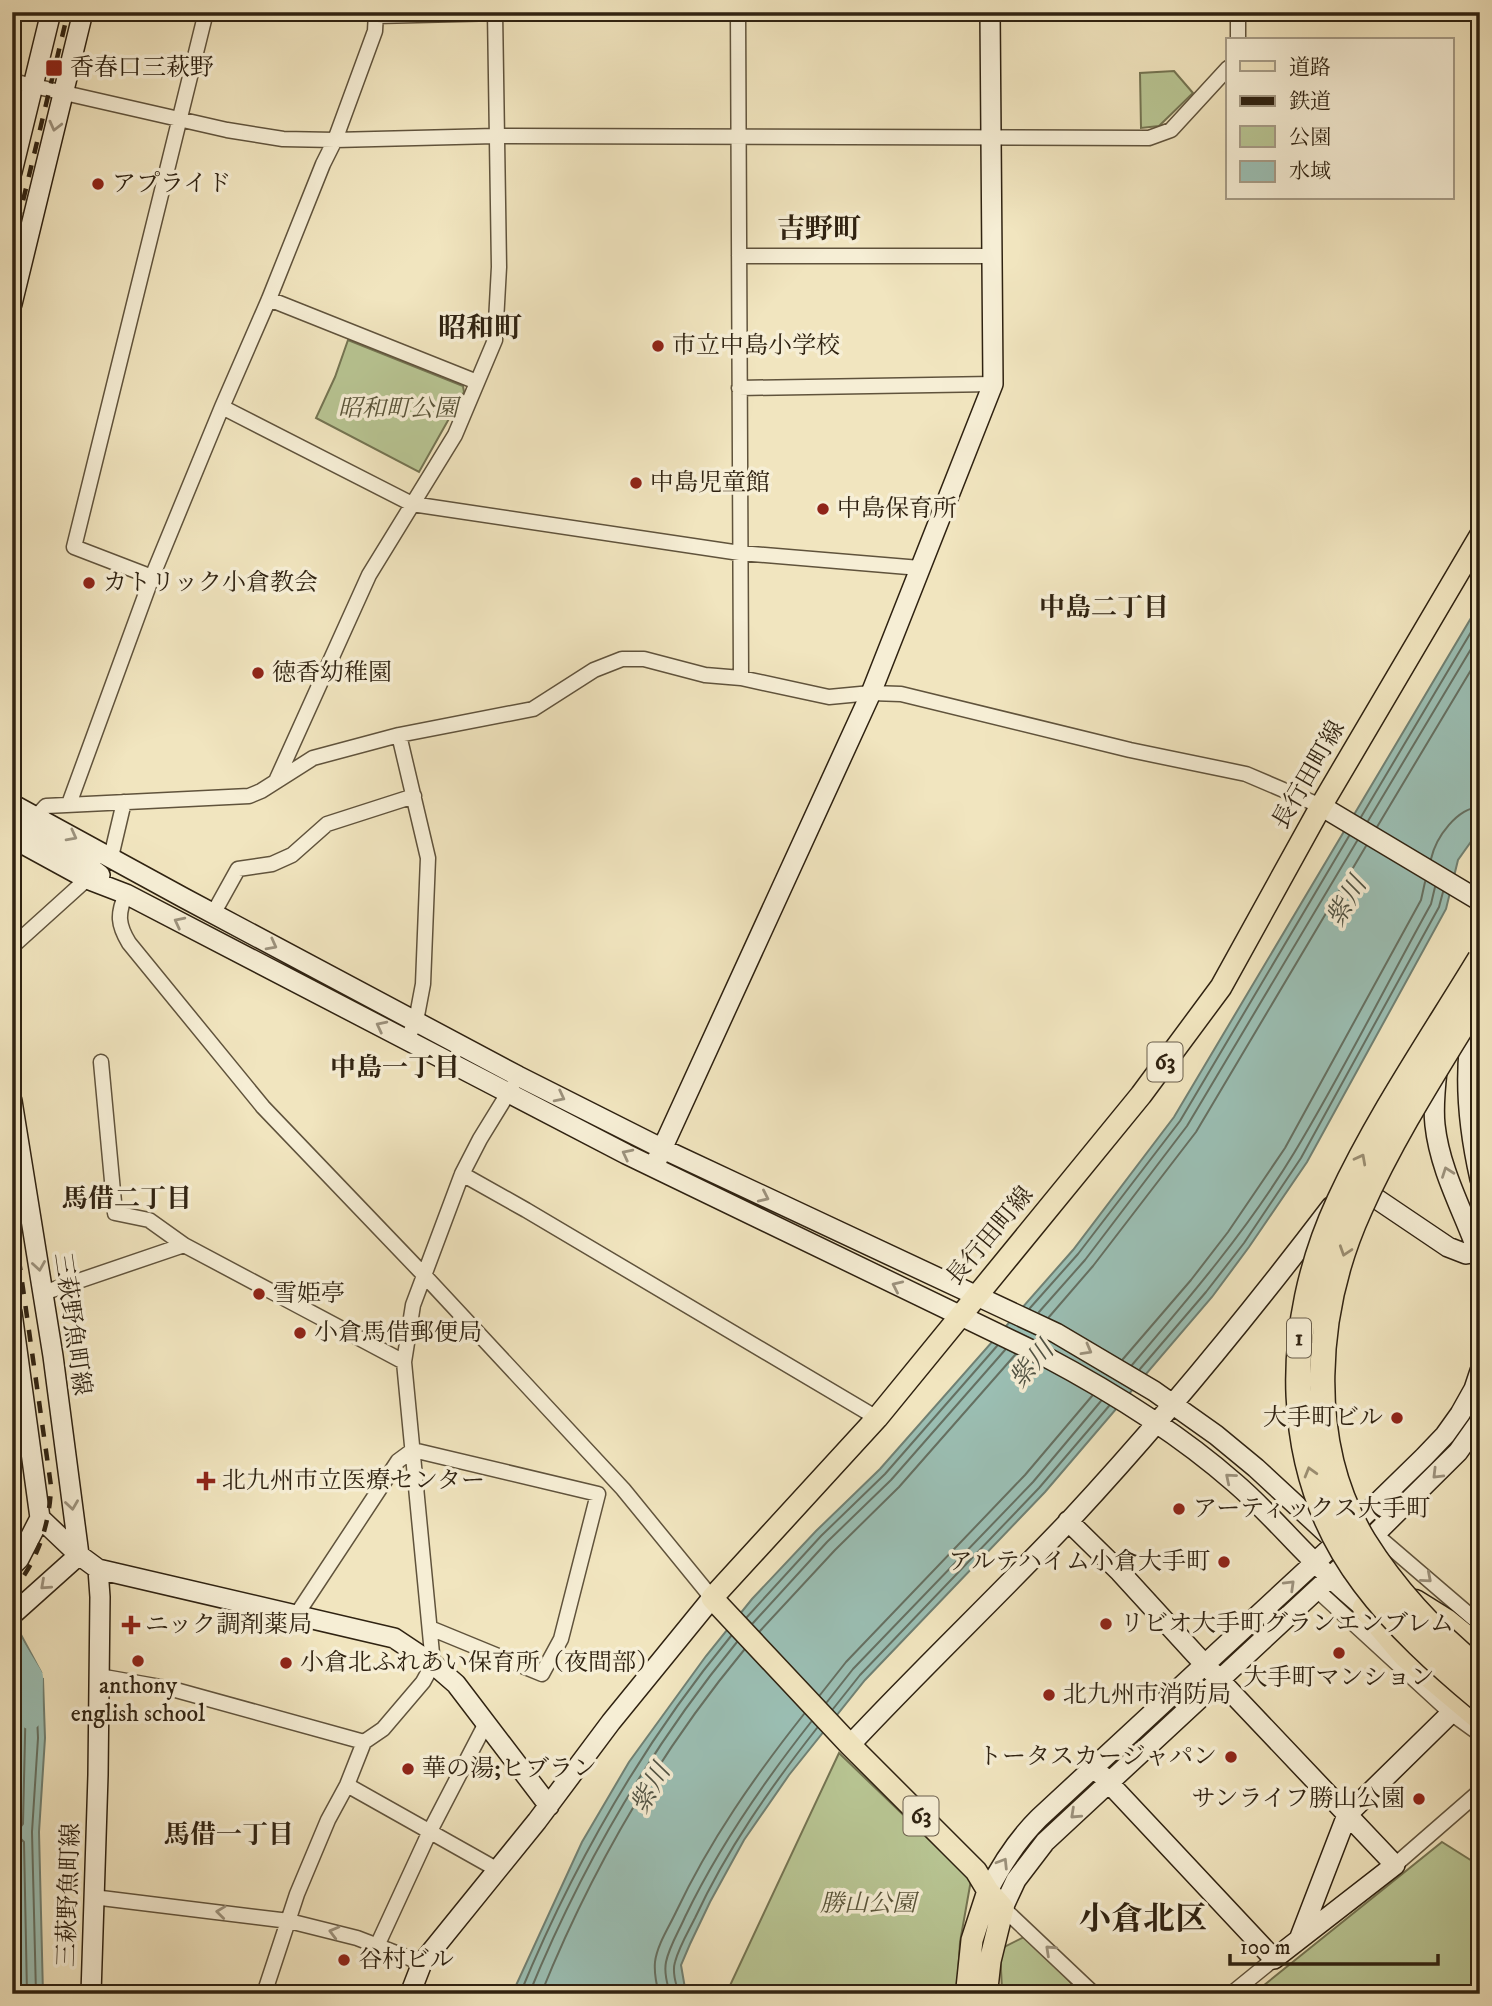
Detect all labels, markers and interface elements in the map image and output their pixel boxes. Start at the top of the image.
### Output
legend [1226,38,1454,200]
place label: 香春口三萩野 [70,53,214,83]
text: 道路 [1289,55,1331,81]
marker: 香春口三萩野 [44,58,64,78]
text: 鉄道 [1289,89,1331,115]
one-way arrow [49,120,63,132]
text: 公園 [1289,125,1331,151]
text: 水域 [1289,159,1331,185]
place label: アプライド [112,169,231,199]
marker: アプライド [90,176,106,192]
district label: 吉野町 [777,212,861,247]
district label: 昭和町 [438,311,522,346]
place label: 市立中島小学校 [672,331,840,361]
marker: 市立中島小学校 [650,338,666,354]
park label: 昭和町公園 [338,394,462,424]
place label: 中島児童館 [650,468,770,498]
marker: 中島児童館 [628,475,644,491]
place label: 中島保育所 [837,494,957,524]
marker: 中島保育所 [815,501,831,517]
place label: カトリック小倉教会 [103,568,318,598]
marker: カトリック小倉教会 [81,575,97,591]
district label: 中島二丁目 [1039,592,1169,625]
place label: 徳香幼稚園 [272,658,392,688]
marker: 徳香幼稚園 [250,665,266,681]
street label: 長行田町線 [1266,716,1352,834]
one-way arrow [65,828,78,841]
water label: 紫川 [1319,869,1376,933]
one-way arrow [174,916,186,930]
one-way arrow [265,937,277,950]
one-way arrow [376,1021,389,1034]
road number: 63 [1148,1042,1182,1082]
district label: 中島一丁目 [330,1052,460,1085]
one-way arrow [553,1089,565,1103]
one-way arrow [622,1148,634,1162]
one-way arrow [1353,1154,1366,1167]
one-way arrow [1441,1166,1455,1178]
street label: 長行田町線 [940,1180,1040,1292]
district label: 馬借二丁目 [62,1183,192,1216]
one-way arrow [757,1189,769,1203]
one-way arrow [1338,1245,1353,1257]
street label: 三萩野魚町線 [47,1251,97,1397]
one-way arrow [31,1260,46,1271]
place label: 雪姫亭 [273,1279,345,1309]
one-way arrow [892,1280,904,1294]
marker: 雪姫亭 [251,1286,267,1302]
place label: 小倉馬借郵便局 [314,1318,482,1348]
road number: 1 [1287,1318,1311,1358]
marker: 小倉馬借郵便局 [292,1325,308,1341]
water label: 紫川 [1002,1332,1063,1395]
one-way arrow [1079,1342,1092,1355]
place label: 大手町ビル [1263,1403,1383,1433]
marker: 大手町ビル [1389,1410,1405,1426]
one-way arrow [1432,1465,1445,1478]
place label: 北九州市立医療センター [222,1466,485,1496]
one-way arrow [1304,1466,1318,1478]
marker: 北九州市立医療センター [196,1471,216,1491]
one-way arrow [1225,1474,1238,1486]
place label: アーティックス大手町 [1193,1494,1430,1524]
one-way arrow [64,1499,79,1511]
marker: アーティックス大手町 [1171,1501,1187,1517]
place label: アルテハイム小倉大手町 [948,1547,1210,1577]
marker: アルテハイム小倉大手町 [1216,1554,1232,1570]
one-way arrow [1418,1570,1431,1582]
one-way arrow [41,1577,54,1589]
one-way arrow [1282,1580,1295,1593]
place label: リビオ大手町グランエンブレム [1120,1609,1454,1639]
place label: ニック調剤薬局 [145,1610,312,1640]
marker: リビオ大手町グランエンブレム [1098,1616,1114,1632]
marker: ニック調剤薬局 [123,1617,139,1633]
marker: 大手町マンション [1331,1645,1347,1661]
place label: 小倉北ふれあい保育所（夜間部） [300,1648,660,1678]
marker: anthony english school [130,1653,146,1669]
marker: 小倉北ふれあい保育所（夜間部） [278,1655,294,1671]
place label: 大手町マンション [1244,1663,1434,1693]
place label: anthony english school [71,1671,206,1729]
place label: 北九州市消防局 [1063,1680,1231,1710]
marker: 北九州市消防局 [1041,1687,1057,1703]
place label: トータスカージャパン [978,1742,1217,1772]
marker: トータスカージャパン [1223,1749,1239,1765]
place label: 華の湯;ヒブラン [422,1754,597,1784]
water label: 紫川 [624,1756,680,1820]
marker: 華の湯;ヒブラン [400,1761,416,1777]
place label: サンライフ勝山公園 [1192,1784,1405,1814]
marker: サンライフ勝山公園 [1411,1791,1427,1807]
road number: 63 [904,1797,939,1836]
one-way arrow [1070,1806,1083,1818]
district label: 馬借一丁目 [164,1819,294,1852]
street label: 三萩野魚町線 [51,1823,87,1967]
one-way arrow [995,1858,1008,1871]
park label: 勝山公園 [820,1889,920,1919]
district label: 小倉北区 [1079,1900,1207,1940]
one-way arrow [216,1905,227,1920]
scale bar [1230,1922,1438,1966]
one-way arrow [328,1926,340,1940]
text: 100 m [1240,1935,1291,1961]
place label: 谷村ビル [358,1945,454,1975]
one-way arrow [1045,1946,1058,1958]
marker: 谷村ビル [336,1952,352,1968]

